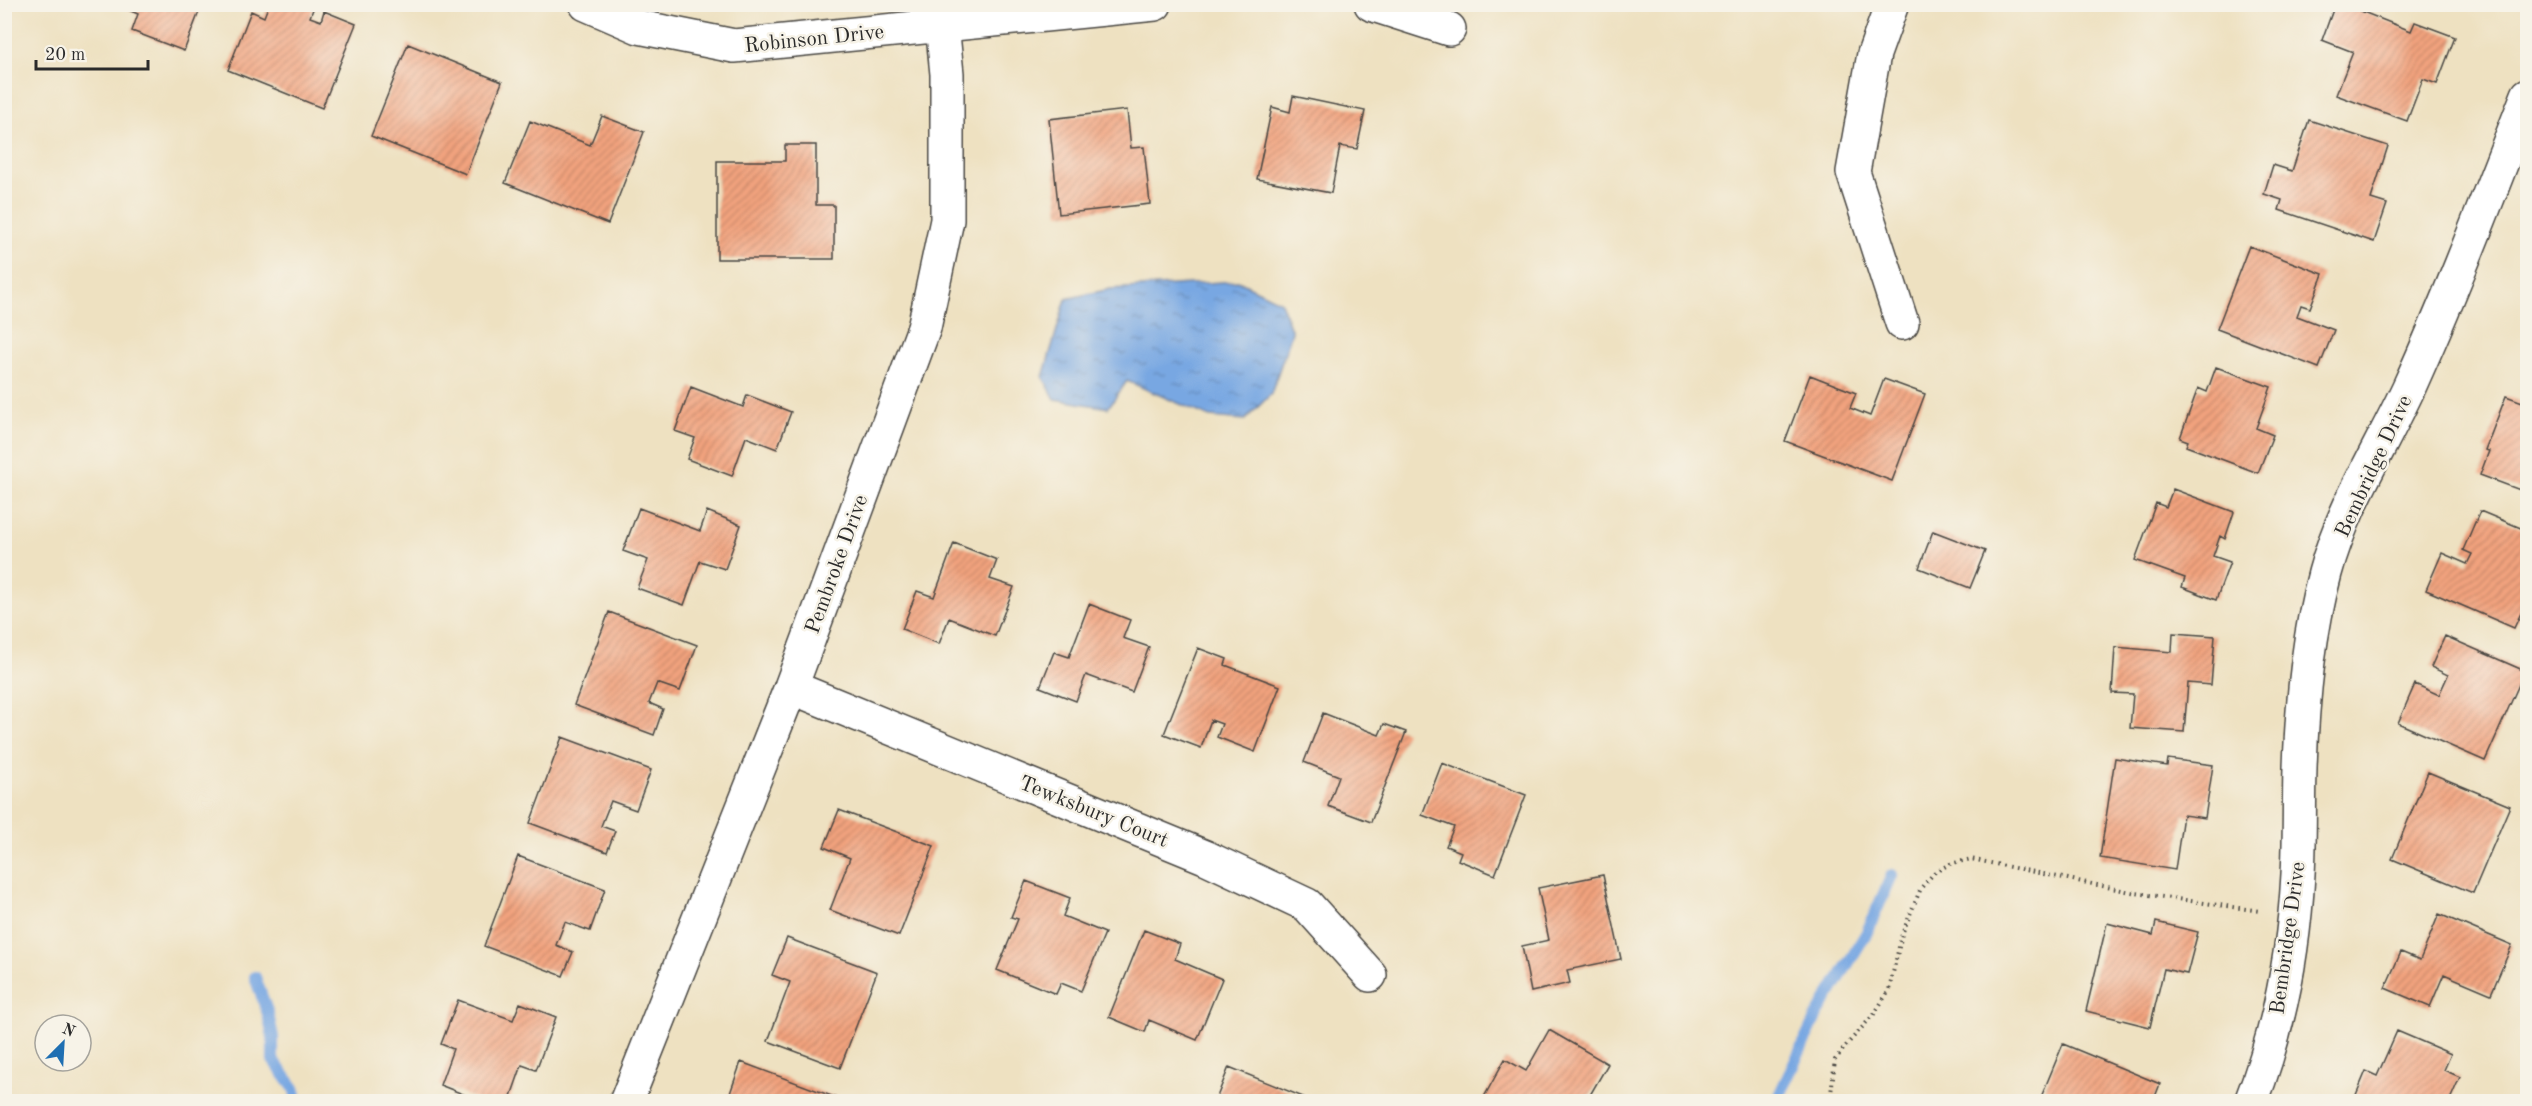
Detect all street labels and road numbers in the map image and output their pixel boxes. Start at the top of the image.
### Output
street label: Robinson Drive [743,22,885,57]
street label: Bembridge Drive [2332,392,2416,541]
street label: Pembroke Drive [803,492,872,637]
street label: Tewksbury Court [1016,773,1171,852]
street label: Bembridge Drive [2267,860,2310,1016]

